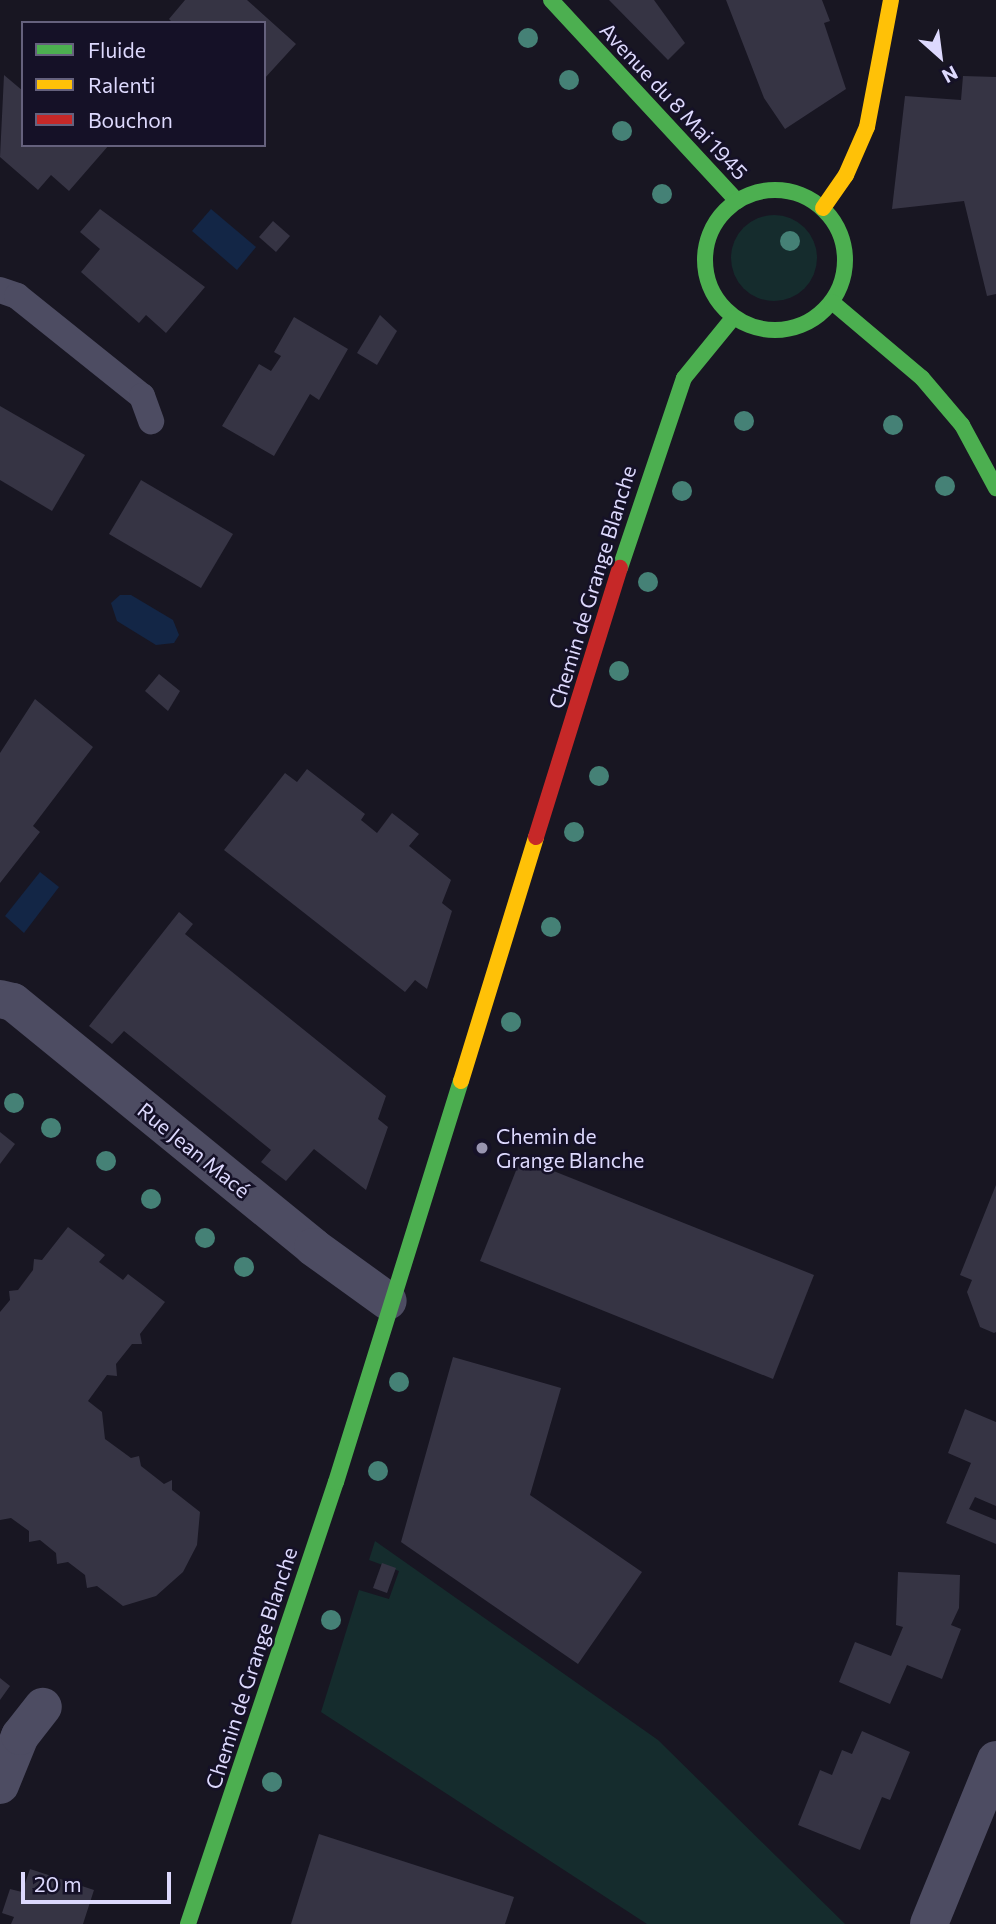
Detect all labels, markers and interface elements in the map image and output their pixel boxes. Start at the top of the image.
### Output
street label: Avenue du 8 Mai 1945 [595,17,753,185]
legend [21,21,266,147]
north arrow [905,21,975,91]
text: Fluide [88,37,146,62]
text: N [938,61,962,88]
text: Ralenti [88,72,155,97]
text: Bouchon [88,107,173,132]
street label: Chemin de Grange Blanche [543,462,641,712]
street label: Rue Jean Macé [133,1097,255,1203]
place label: Chemin de Grange Blanche [496,1123,644,1173]
marker: Chemin de Grange Blanche [474,1140,490,1156]
street label: Chemin de Grange Blanche [200,1544,302,1792]
scale bar [24,1857,175,1901]
text: 20 m [34,1871,82,1896]

